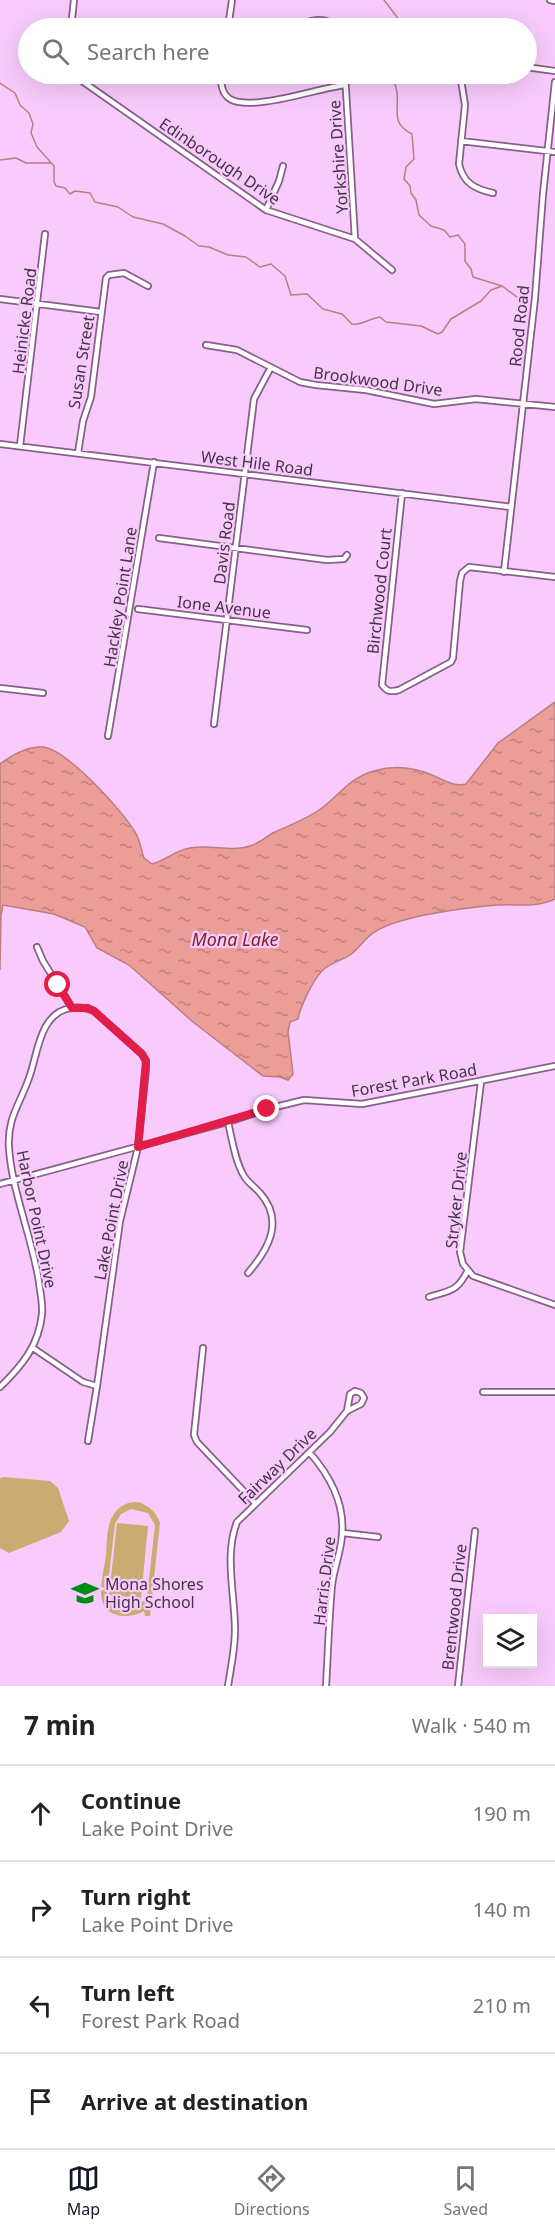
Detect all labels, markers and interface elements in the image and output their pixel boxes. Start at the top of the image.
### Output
search box [18,18,537,84]
icon: search [39,35,72,68]
text: Search here [87,36,209,66]
street label: Yorkshire Drive [323,99,353,215]
street label: Edinborough Drive [155,112,285,210]
street label: Heinicke Road [7,267,41,375]
street label: Rood Road [504,284,534,368]
street label: Susan Street [63,314,99,410]
street label: Brookwood Drive [312,361,444,401]
street label: West Hile Road [200,445,314,481]
street label: Davis Road [208,500,240,586]
street label: Hackley Point Lane [98,525,142,669]
street label: Birchwood Court [361,527,397,655]
street label: Ione Avenue [176,590,272,624]
water label: Mona Lake [192,927,278,951]
route start [44,971,70,997]
street label: Forest Park Road [349,1058,479,1102]
route end [253,1095,279,1121]
street label: Harbor Point Drive [12,1148,62,1290]
street label: Stryker Drive [440,1150,472,1250]
street label: Lake Point Drive [89,1158,133,1282]
street label: Fairway Drive [233,1423,321,1509]
street label: Harris Drive [308,1535,340,1627]
street label: Brentwood Drive [436,1543,472,1671]
place label: Mona Shores High School [105,1573,204,1613]
school or university icon: Mona Shores High School [70,1578,100,1608]
map controls [483,1614,537,1668]
button: layers [483,1614,537,1668]
text: 7 min [24,1707,96,1743]
text: Walk · 540 m [412,1712,531,1739]
text: Continue [81,1785,181,1815]
icon: ahead [24,1797,57,1830]
text: 190 m [473,1800,531,1827]
text: Lake Point Drive [81,1815,233,1842]
text: Turn right [81,1881,191,1911]
icon: right [24,1893,57,1926]
text: 140 m [473,1896,531,1923]
text: Lake Point Drive [81,1911,233,1938]
text: Turn left [81,1977,175,2007]
icon: left [24,1989,57,2022]
text: 210 m [473,1992,531,2019]
text: Forest Park Road [81,2007,240,2034]
icon: arrive [24,2085,57,2118]
text: Arrive at destination [81,2086,308,2116]
tab: Map [67,2162,100,2220]
tab: Directions [234,2162,310,2220]
tab: Saved [443,2162,488,2220]

